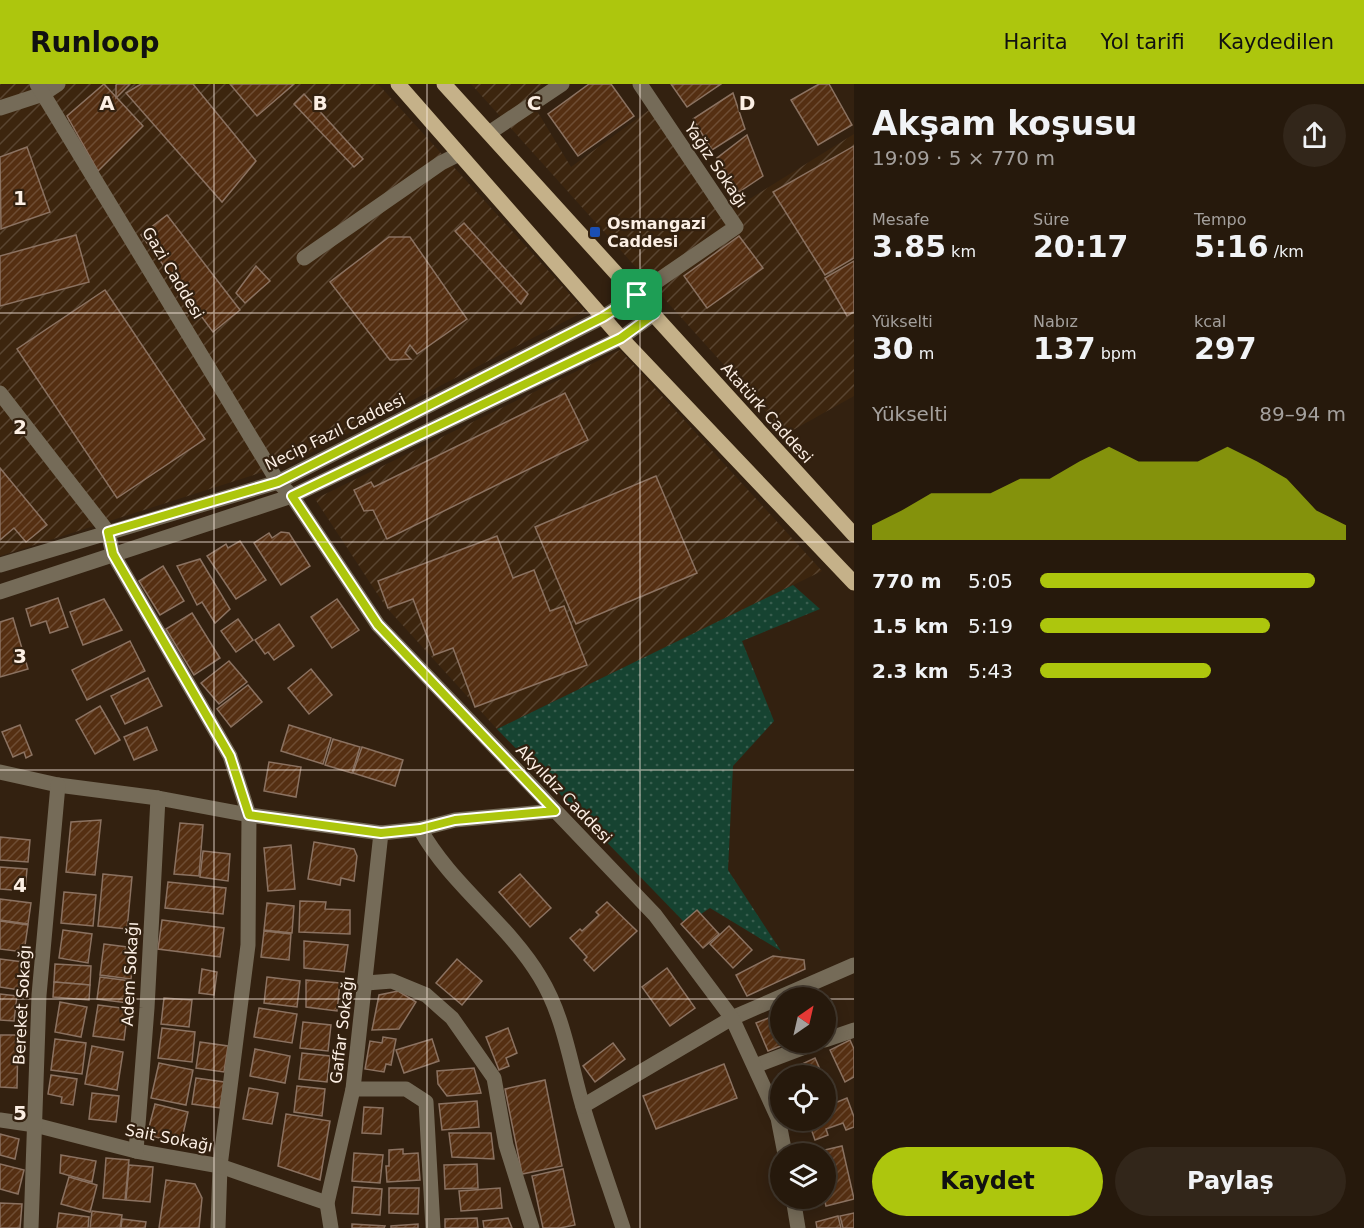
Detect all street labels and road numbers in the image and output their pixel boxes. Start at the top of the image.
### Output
street label: Yağız Sokağı [680,118,751,211]
street label: Gazi Caddesi [138,224,208,322]
street label: Atatürk Caddesi [717,359,817,467]
street label: Necip Fazıl Caddesi [262,390,408,474]
street label: Akyıldız Caddesi [512,741,616,847]
street label: Adem Sokağı [118,921,142,1027]
street label: Bereket Sokağı [9,945,35,1065]
street label: Gaffar Sokağı [326,975,358,1085]
street label: Sait Sokağı [123,1120,215,1156]

